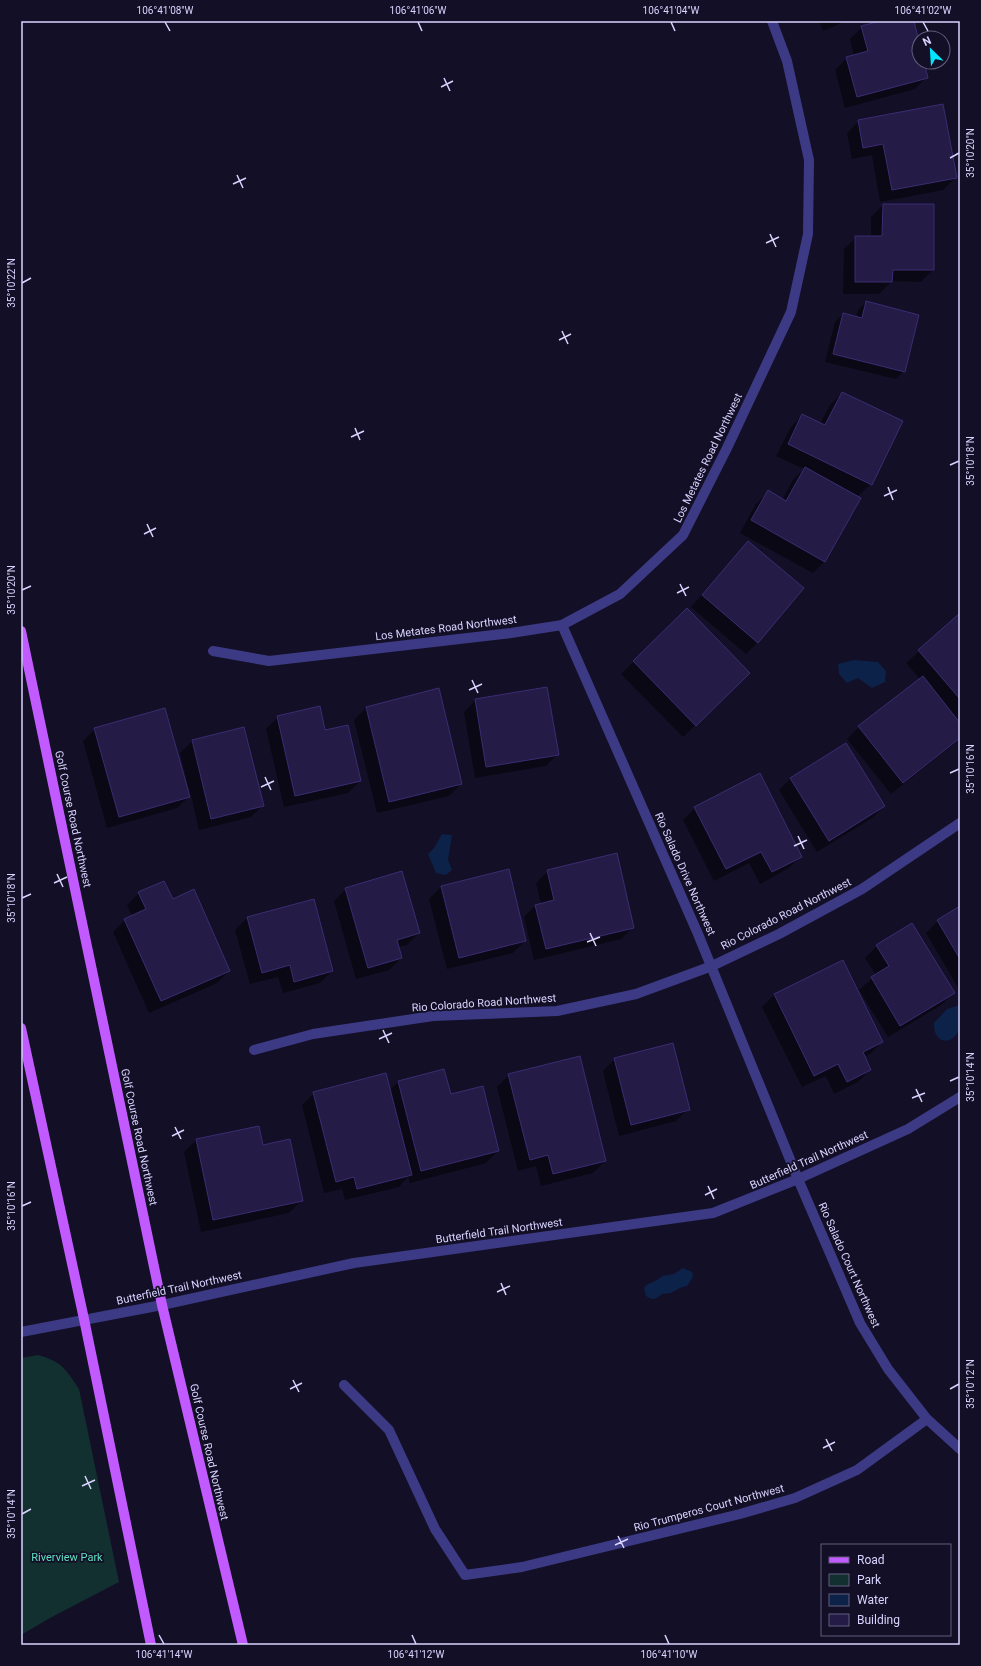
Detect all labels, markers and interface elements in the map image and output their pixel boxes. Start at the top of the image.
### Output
text: 106°41'08"W [137,5,194,16]
text: 106°41'06"W [390,5,447,16]
text: 106°41'04"W [643,5,700,16]
text: 106°41'02"W [895,5,952,16]
north arrow [911,30,951,70]
text: N [921,34,933,49]
text: 35°10'20"N [965,128,976,178]
text: 35°10'22"N [6,258,17,308]
street label: Los Metates Road Northwest [671,391,745,525]
text: 35°10'18"N [965,436,976,486]
text: 35°10'20"N [6,565,17,615]
street label: Los Metates Road Northwest [374,613,518,643]
text: 35°10'16"N [965,744,976,794]
street label: Golf Course Road Northwest [52,749,94,889]
street label: Rio Salado Drive Northwest [652,810,718,938]
text: 35°10'18"N [6,873,17,923]
street label: Rio Colorado Road Northwest [719,875,854,953]
street label: Rio Colorado Road Northwest [411,991,557,1015]
text: 35°10'14"N [965,1052,976,1102]
street label: Golf Course Road Northwest [118,1067,160,1207]
street label: Butterfield Trail Northwest [748,1128,870,1192]
text: 35°10'16"N [6,1181,17,1231]
street label: Rio Salado Court Northwest [815,1200,883,1330]
street label: Butterfield Trail Northwest [435,1216,564,1246]
street label: Butterfield Trail Northwest [115,1268,243,1308]
text: 35°10'12"N [965,1359,976,1409]
street label: Golf Course Road Northwest [187,1383,231,1522]
street label: Rio Trumperos Court Northwest [632,1482,786,1534]
text: 35°10'14"N [6,1489,17,1539]
legend [821,1544,951,1636]
park label: Riverview Park [31,1551,103,1564]
text: Road [857,1553,885,1567]
text: Park [857,1573,882,1587]
text: Water [857,1593,888,1607]
text: Building [857,1613,900,1627]
text: 106°41'14"W [136,1649,193,1660]
text: 106°41'12"W [388,1649,445,1660]
text: 106°41'10"W [641,1649,698,1660]

